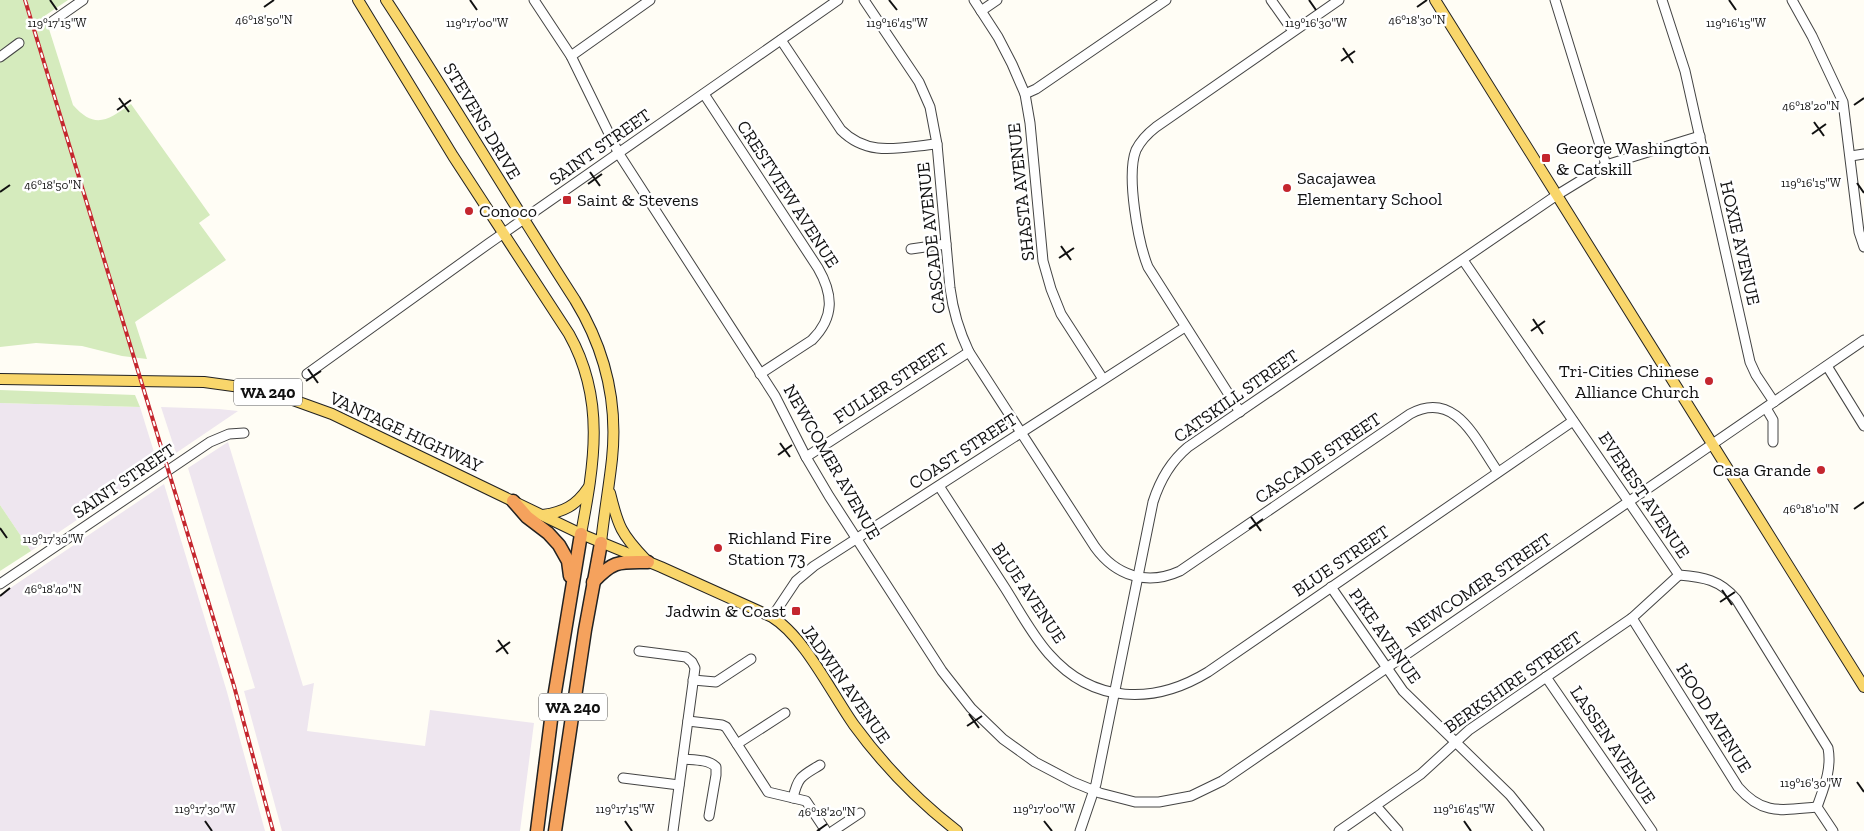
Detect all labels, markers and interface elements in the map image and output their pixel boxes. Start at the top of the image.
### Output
text: 46°18'50"N [235,13,293,27]
text: 46°18'30"N [1388,13,1446,27]
text: 119°17'15"W [27,16,87,30]
text: 119°17'00"W [446,16,509,30]
text: 119°16'45"W [866,16,929,30]
text: 119°16'30"W [1285,16,1348,30]
text: 119°16'15"W [1706,16,1767,30]
street label: STEVENS DRIVE [439,59,525,183]
text: 46°18'20"N [1782,99,1840,113]
street label: SAINT STREET [545,104,655,190]
street label: CRESTVIEW AVENUE [732,116,844,272]
street label: SHASTA AVENUE [1003,122,1039,262]
place label: George Washington & Catskill [1556,137,1710,180]
marker: George Washington & Catskill [1540,152,1552,164]
street label: CASCADE AVENUE [912,161,950,315]
place label: Sacajawea Elementary School [1297,167,1442,210]
text: 119°16'15"W [1781,176,1842,190]
text: 46°18'50"N [24,178,82,192]
street label: HOXIE AVENUE [1715,179,1765,307]
marker: Sacajawea Elementary School [1281,182,1293,194]
place label: Saint & Stevens [577,189,699,211]
marker: Saint & Stevens [561,194,573,206]
place label: Conoco [479,200,537,222]
marker: Conoco [463,205,475,217]
street label: FULLER STREET [829,338,953,428]
street label: CATSKILL STREET [1169,345,1303,447]
place label: Tri-Cities Chinese Alliance Church [1559,360,1699,403]
marker: Tri-Cities Chinese Alliance Church [1703,375,1715,387]
road number: WA 240 [234,378,302,406]
street label: NEWCOMER AVENUE [779,381,885,543]
street label: VANTAGE HIGHWAY [325,386,486,477]
street label: COAST STREET [905,408,1021,494]
street label: CASCADE STREET [1251,408,1385,508]
street label: EVEREST AVENUE [1594,428,1694,562]
street label: SAINT STREET [68,439,180,523]
place label: Casa Grande [1713,459,1811,481]
marker: Casa Grande [1815,464,1827,476]
text: 46°18'10"N [1783,502,1839,516]
street label: BLUE STREET [1288,521,1394,601]
place label: Richland Fire Station 73 [728,527,831,570]
street label: NEWCOMER STREET [1402,528,1556,642]
text: 119°17'30"W [22,532,84,546]
street label: BLUE AVENUE [987,538,1071,648]
marker: Richland Fire Station 73 [712,542,724,554]
text: 46°18'40"N [24,582,82,596]
street label: PIKE AVENUE [1344,584,1426,688]
place label: Jadwin & Coast [665,600,786,622]
marker: Jadwin & Coast [790,605,802,617]
street label: JADWIN AVENUE [797,620,895,748]
street label: BERKSHIRE STREET [1440,626,1586,738]
street label: HOOD AVENUE [1672,659,1756,777]
street label: LASSEN AVENUE [1565,682,1661,808]
road number: WA 240 [539,694,607,720]
text: 119°16'30"W [1780,776,1843,790]
text: 119°17'30"W [174,802,236,816]
text: 119°17'15"W [595,802,655,816]
text: 119°17'00"W [1013,802,1076,816]
text: 119°16'45"W [1433,802,1496,816]
text: 46°18'20"N [798,805,856,819]

